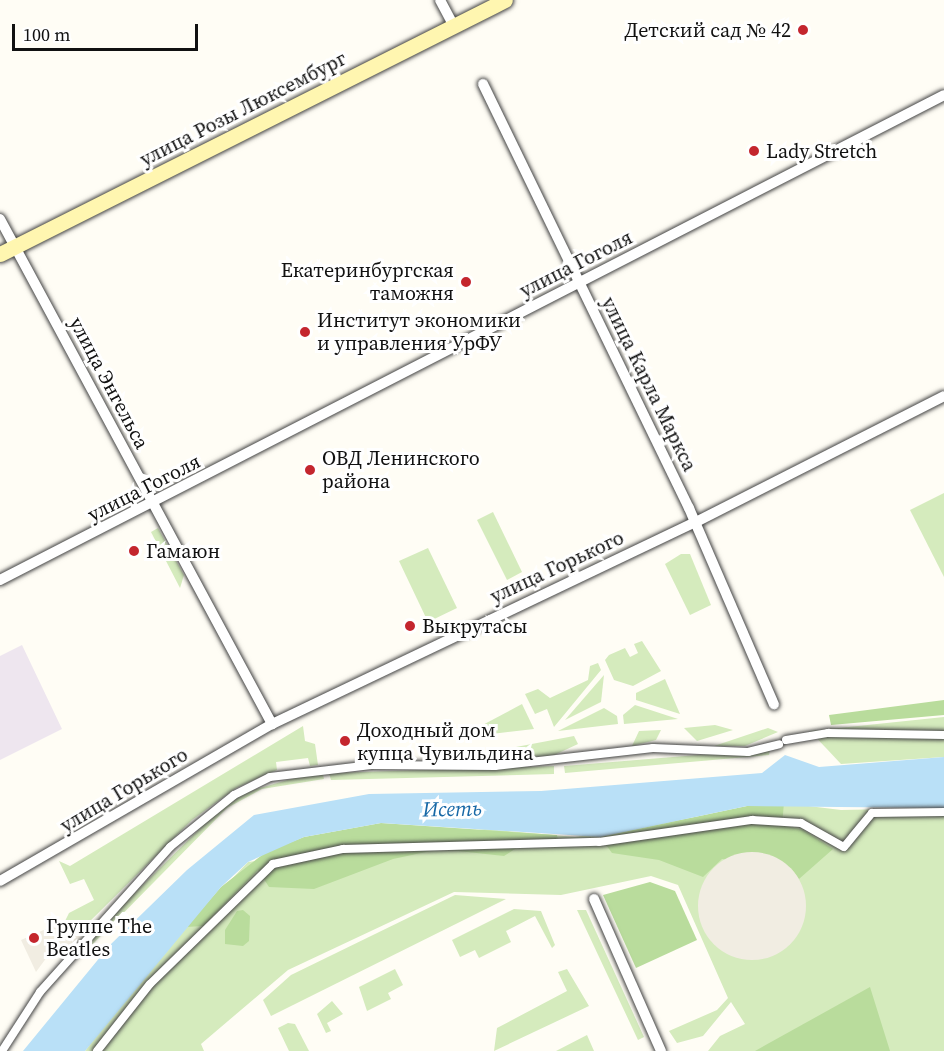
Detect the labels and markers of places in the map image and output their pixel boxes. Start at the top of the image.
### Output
place label: Детский сад № 42 [625,18,791,42]
marker: Детский сад № 42 [796,23,810,37]
place label: Lady Stretch [766,139,877,163]
marker: Lady Stretch [747,144,761,158]
place label: Екатеринбургская таможня [281,258,454,305]
marker: Екатеринбургская таможня [459,275,473,289]
place label: Институт экономики и управления УрФУ [317,308,521,355]
marker: Институт экономики и управления УрФУ [298,325,312,339]
place label: ОВД Ленинского района [322,446,480,493]
marker: ОВД Ленинского района [303,463,317,477]
place label: Гамаюн [146,539,220,563]
marker: Гамаюн [127,544,141,558]
place label: Выкрутасы [422,614,527,638]
marker: Выкрутасы [403,619,417,633]
place label: Доходный дом купца Чувильдина [357,718,534,765]
marker: Доходный дом купца Чувильдина [338,734,352,748]
place label: Группе The Beatles [46,915,152,962]
marker: Группе The Beatles [27,931,41,945]

